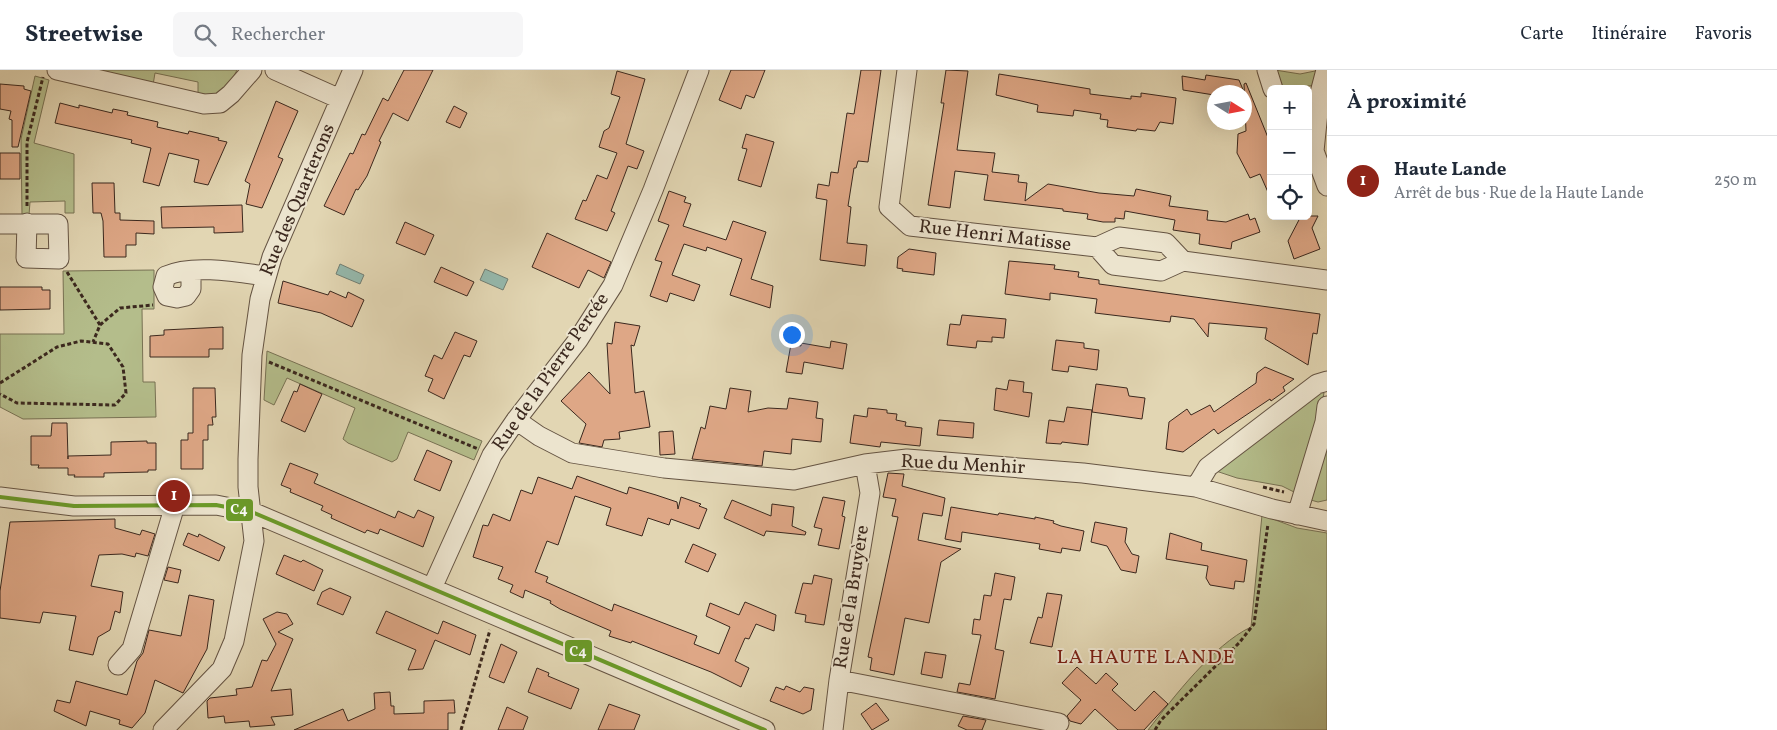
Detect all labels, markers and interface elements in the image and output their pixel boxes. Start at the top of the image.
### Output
search box [173,12,523,57]
text: Streetwise [25,18,143,52]
icon: search [191,21,219,49]
text: Rechercher [231,22,325,48]
text: Carte [1520,22,1563,47]
text: Itinéraire [1591,22,1667,47]
text: Favoris [1695,22,1752,47]
north arrow [1207,85,1252,130]
map controls [1267,85,1312,220]
button: + [1267,85,1312,130]
text: À proximité [1347,88,1466,117]
street label: Rue des Quarterons [254,120,342,280]
button: − [1267,130,1312,175]
text: Haute Lande [1394,157,1507,183]
text: 1 [1360,170,1366,192]
text: 250 m [1714,170,1757,192]
button: locate [1267,175,1312,220]
text: Arrêt de bus · Rue de la Haute Lande [1394,183,1644,205]
street label: Rue Henri Matisse [917,214,1073,258]
street label: Rue de la Pierre Percée [487,288,615,456]
your location [779,322,805,348]
street label: Rue du Menhir [900,449,1026,481]
pin: 1 [158,477,190,515]
line badge: C4 [225,498,254,522]
text: C4 [230,501,248,520]
street label: Rue de la Bruyère [828,523,876,671]
line badge: C4 [564,639,593,663]
text: C4 [569,643,587,662]
district label: LA HAUTE LANDE [1056,644,1236,672]

